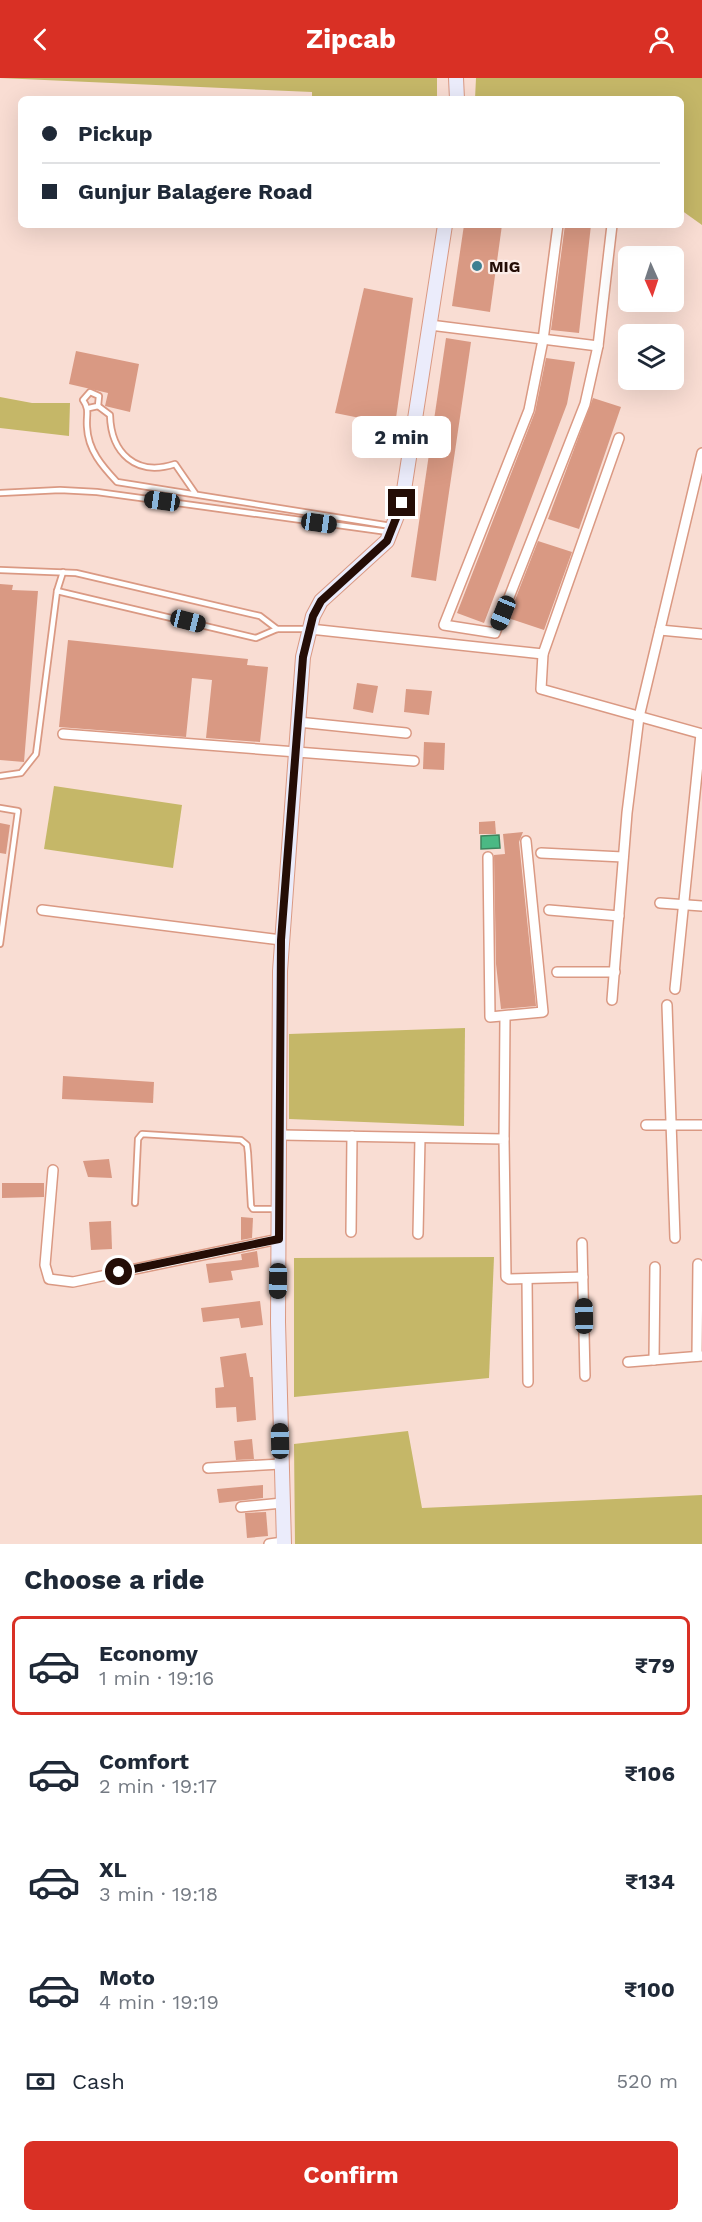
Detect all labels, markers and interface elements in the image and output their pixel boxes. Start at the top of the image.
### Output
icon: back [24,23,57,56]
text: Zipcab [306,23,396,55]
icon: person [645,23,678,56]
text: Pickup [78,121,153,146]
text: Gunjur Balagere Road [78,179,313,204]
north arrow [618,246,684,312]
map controls [618,246,684,390]
place label: MIG [489,257,520,276]
marker: MIG [470,259,484,273]
button: layers [618,324,684,390]
callout: 2 min [352,416,452,458]
text: 2 min [374,425,429,449]
route end [388,489,415,516]
car [143,490,181,512]
car [300,512,338,534]
car [488,593,518,633]
car [168,608,208,634]
route start [105,1258,132,1285]
car [269,1263,287,1299]
car [575,1298,593,1334]
car [271,1423,289,1459]
text: Choose a ride [24,1564,204,1596]
icon: car [27,1639,81,1693]
text: Economy [99,1641,198,1666]
text: ₹79 [635,1653,675,1678]
text: 1 min · 19:16 [99,1666,214,1690]
icon: car [27,1747,81,1801]
text: Comfort [99,1749,189,1774]
text: ₹106 [625,1761,675,1786]
text: 2 min · 19:17 [99,1774,217,1798]
icon: car [27,1855,81,1909]
text: XL [99,1857,127,1882]
text: ₹134 [625,1869,675,1894]
text: 3 min · 19:18 [99,1882,218,1906]
icon: car [27,1963,81,2017]
text: Moto [99,1965,155,1990]
text: ₹100 [624,1977,675,2002]
text: 4 min · 19:19 [99,1990,219,2014]
icon: cash [24,2065,57,2098]
text: Cash [72,2069,125,2094]
text: 520 m [616,2069,678,2093]
button: Confirm [24,2141,678,2210]

